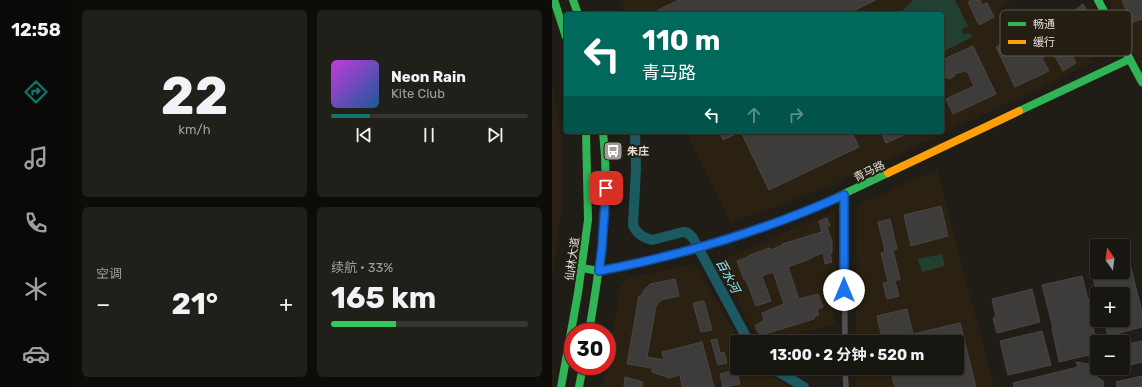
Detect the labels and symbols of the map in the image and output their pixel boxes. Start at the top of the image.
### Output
legend [1000,10,1132,56]
text: 畅通 [1033,18,1055,31]
text: 缓行 [1033,36,1055,49]
bus stop icon: 朱庄 [602,140,624,162]
place label: 朱庄 [627,145,649,158]
street label: 青马路 [852,158,887,185]
pin [589,171,623,205]
street label: 仙林大道 [563,236,582,282]
north arrow [1090,239,1130,279]
water label: 百水河 [713,257,744,297]
position arrow [823,269,865,311]
speed limit sign: 30 [564,323,616,375]

